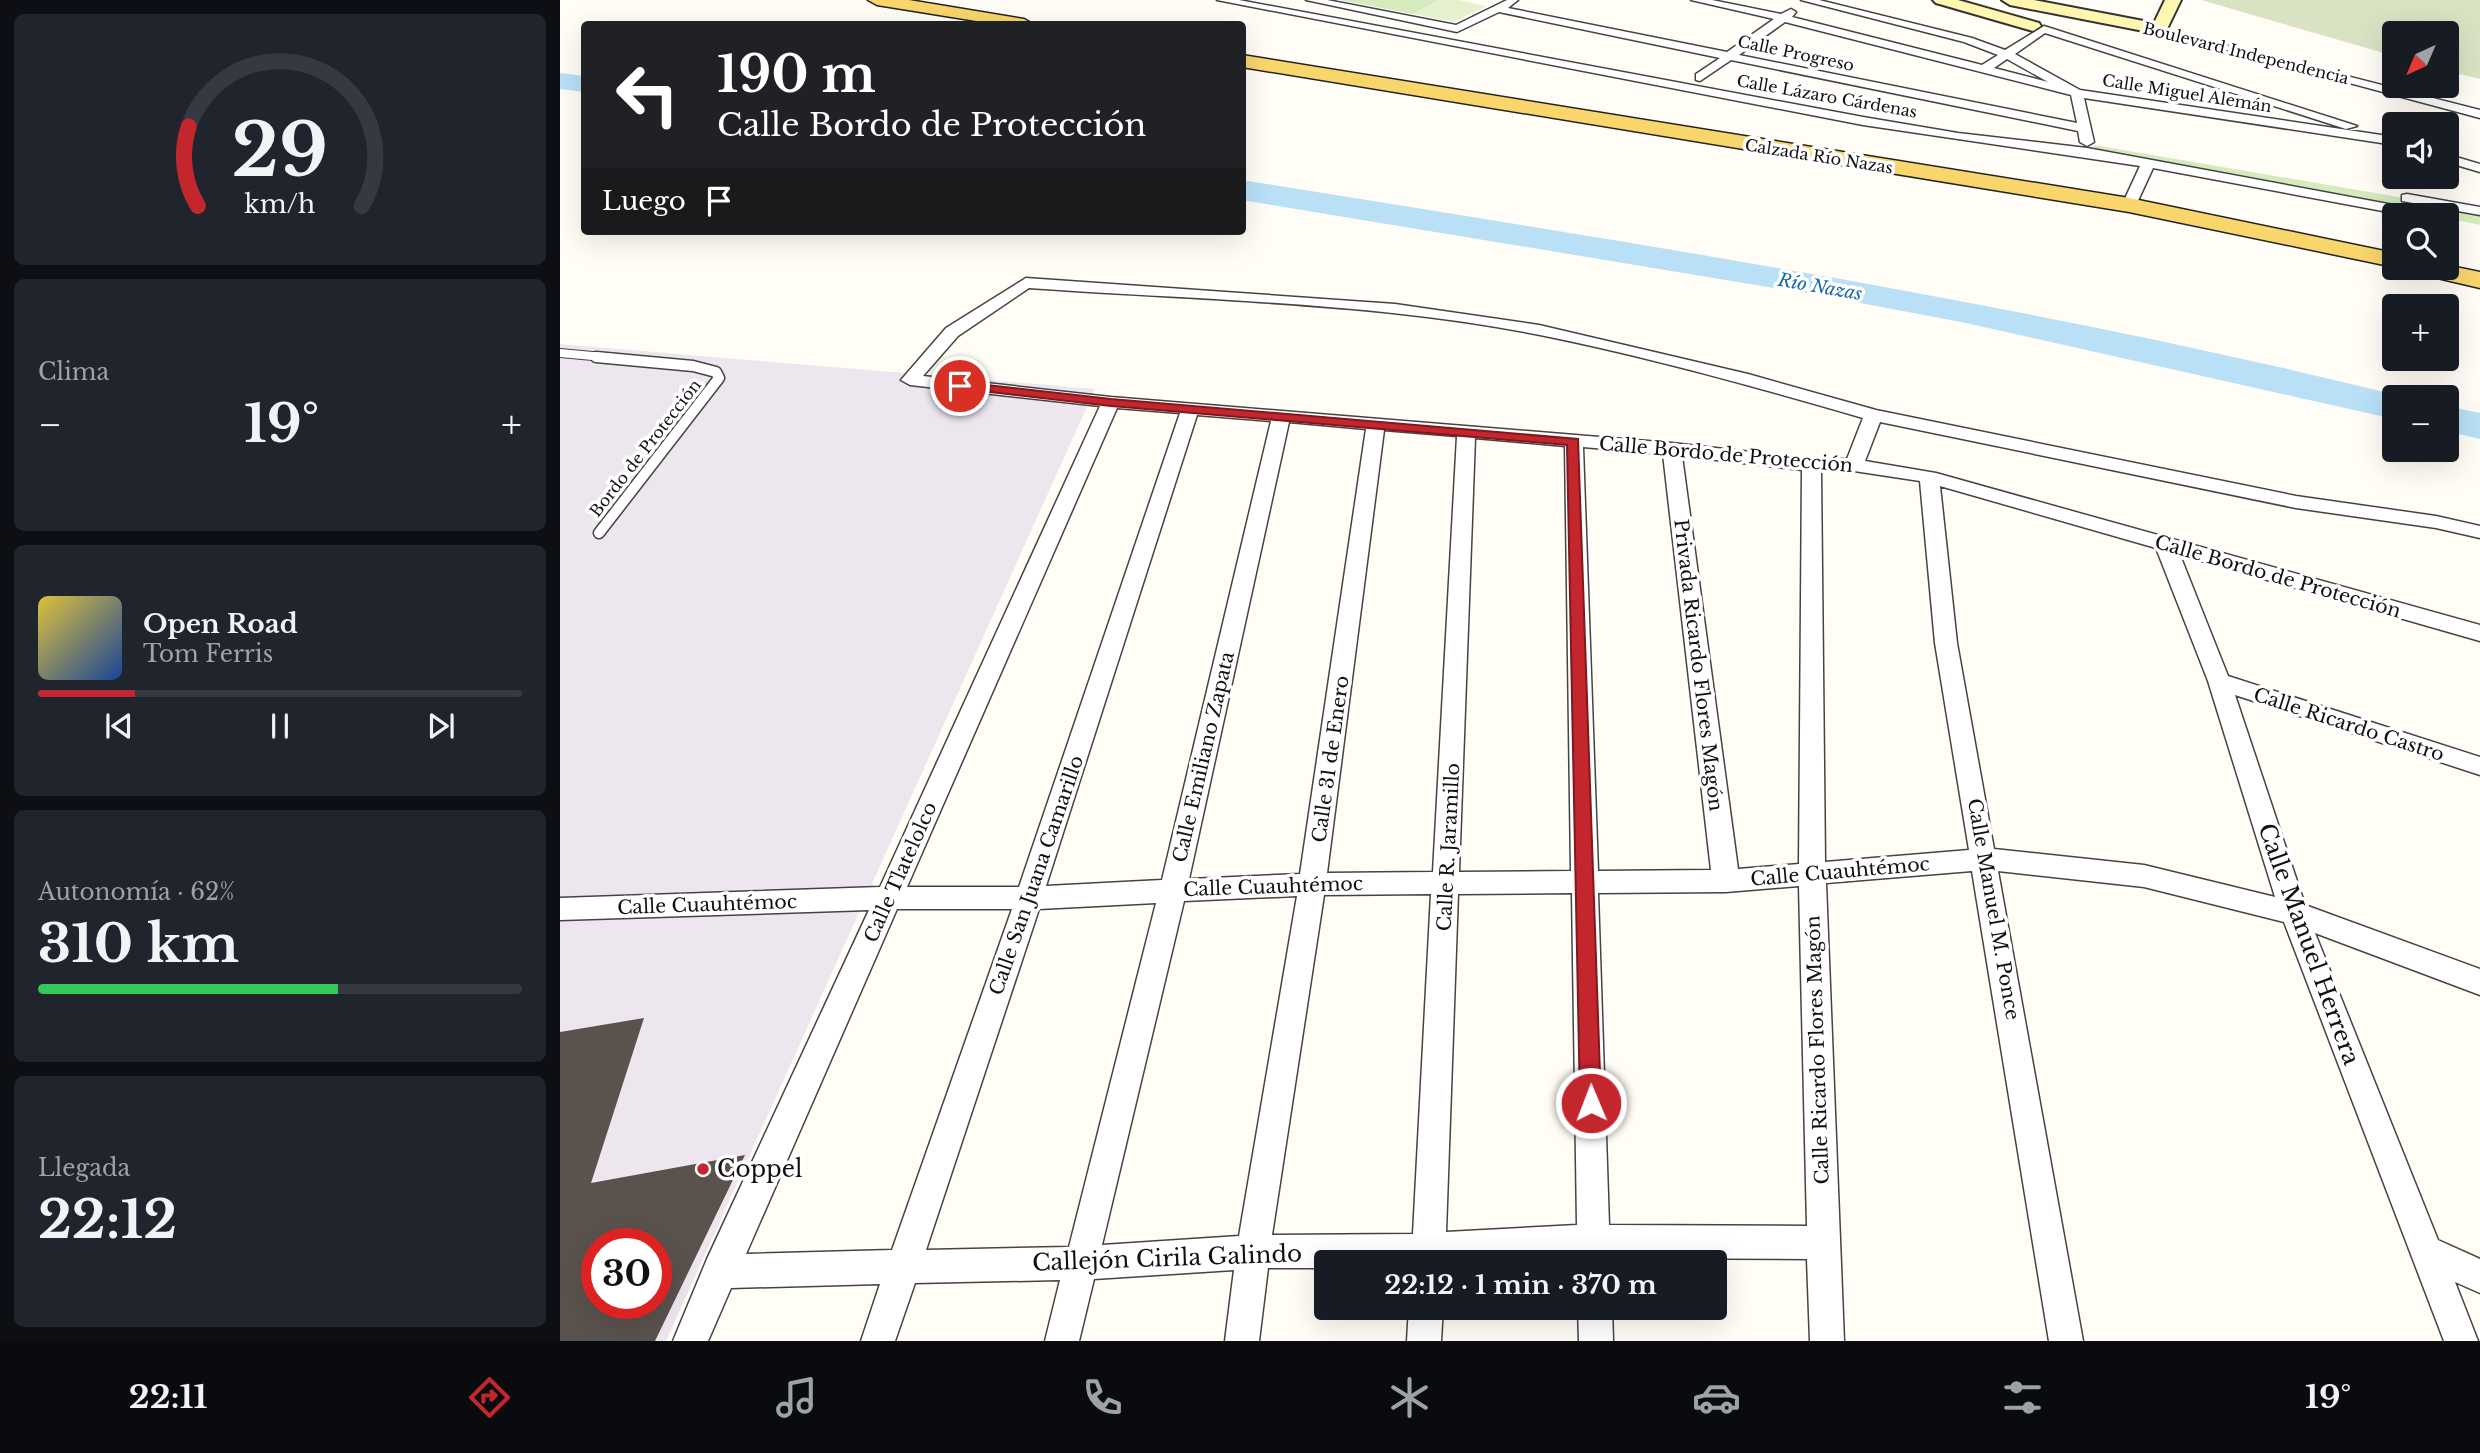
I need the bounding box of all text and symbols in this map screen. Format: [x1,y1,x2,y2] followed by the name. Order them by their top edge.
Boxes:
[2141,18,2351,88] street label: Boulevard Independencia
[2382,21,2459,98] north arrow
[2382,21,2459,462] map controls
[1736,31,1856,75] street label: Calle Progreso
[717,44,876,105] text: 190 m
[602,49,693,140] icon: left
[1735,70,1919,122] street label: Calle Lázaro Cárdenas
[2101,70,2273,116] street label: Calle Miguel Alemán
[232,105,328,196] text: 29
[717,105,1146,145] text: Calle Bordo de Protección
[2382,112,2459,189] button: sound
[1744,134,1894,178] street label: Calzada Río Nazas
[700,182,738,220] icon: arrive
[602,185,686,217] text: Luego
[245,189,315,220] text: km/h
[2382,203,2459,280] button: search
[1775,269,1864,305] water label: Río Nazas
[2382,294,2459,371] button: +
[930,356,990,416] pin
[38,358,109,386] text: Clima
[941,367,979,405] icon: arrive
[585,375,705,521] street label: Bordo de Protección
[2382,385,2459,462] button: −
[244,392,319,456] text: 19°
[38,401,62,448] text: −
[501,401,522,448] text: +
[1598,432,1854,477] street label: Calle Bordo de Protección
[1669,518,1728,812] street label: Privada Ricardo Flores Magón
[2152,530,2404,623] street label: Calle Bordo de Protección
[143,608,298,640] text: Open Road
[143,640,273,668] text: Tom Ferris
[1168,649,1239,865] street label: Calle Emiliano Zapata
[1307,674,1354,844] street label: Calle 31 de Enero
[2251,683,2447,766] street label: Calle Ricardo Castro
[100,707,138,745] icon: previous
[261,707,299,745] icon: pause
[422,707,460,745] icon: next
[985,752,1088,998] street label: Calle San Juana Camarillo
[1433,762,1464,932] street label: Calle R. Jaramillo
[1963,797,2024,1022] street label: Calle Manuel M. Ponce
[859,798,942,946] street label: Calle Tlatelolco
[2252,820,2366,1069] street label: Calle Manuel Herrera
[1749,852,1931,891] street label: Calle Cuauhtémoc
[1183,872,1363,901] street label: Calle Cuauhtémoc
[38,878,235,906] text: Autonomía · 62%
[617,890,797,919] street label: Calle Cuauhtémoc
[38,912,239,976] text: 310 km
[1801,915,1834,1185] street label: Calle Ricardo Flores Magón
[1554,1066,1628,1140] position arrow
[38,1154,130,1182] text: Llegada
[717,1155,802,1183] place label: Coppel
[695,1161,711,1177] marker: Coppel
[38,1188,177,1252] text: 22:12
[581,1228,672,1319] speed limit sign: 30
[1032,1239,1302,1277] street label: Callejón Cirila Galindo
[1384,1269,1657,1301] text: 22:12 · 1 min · 370 m
[465,1373,514,1422] icon: directions
[772,1373,821,1422] icon: music
[1078,1373,1127,1422] icon: phone
[1385,1373,1434,1422] icon: climate
[1692,1373,1741,1422] icon: car
[1998,1373,2047,1422] icon: filters
[129,1377,207,1417] text: 22:11
[2305,1377,2351,1417] text: 19°

